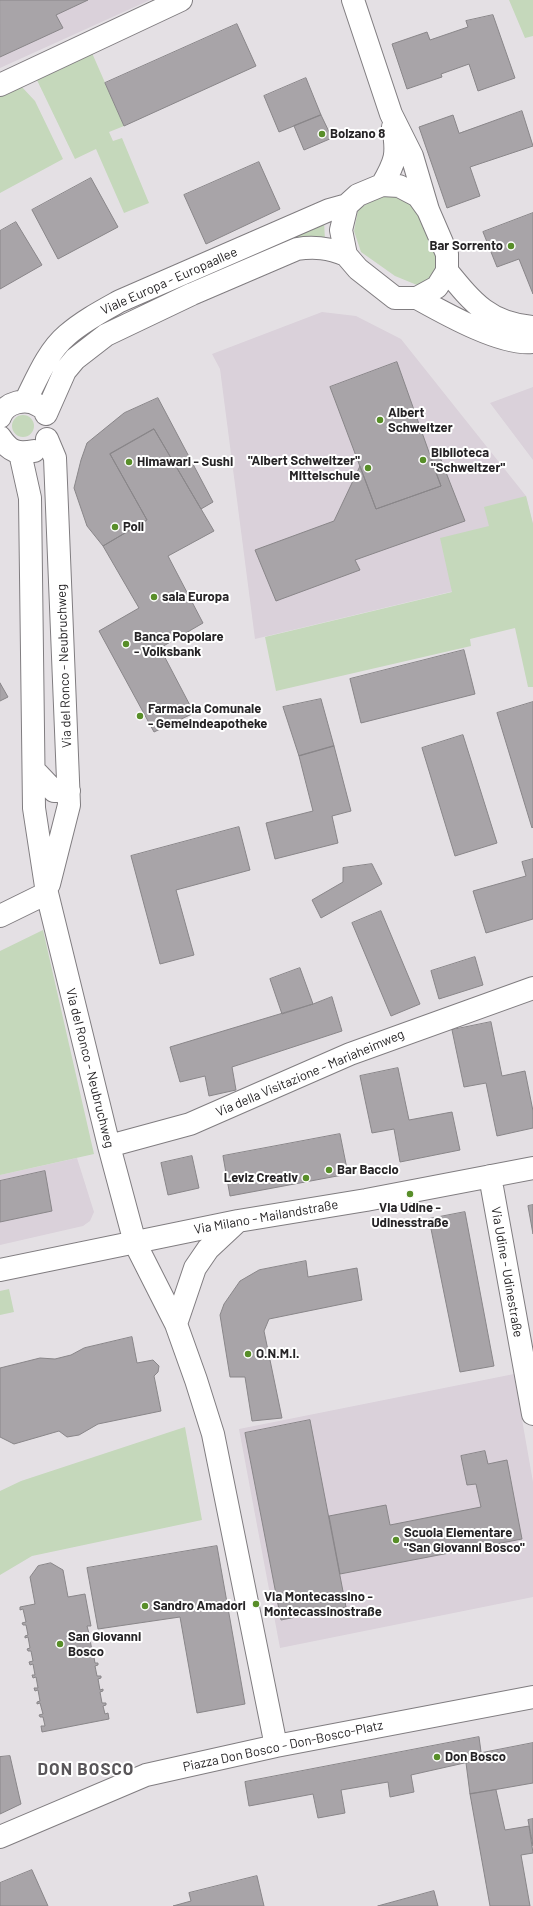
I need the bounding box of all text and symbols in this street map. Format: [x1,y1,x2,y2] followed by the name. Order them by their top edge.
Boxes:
[330,126,385,142] place label: Bolzano 8
[317,129,327,139] marker: Bolzano 8
[429,238,503,254] place label: Bar Sorrento
[506,241,516,251] marker: Bar Sorrento
[98,244,240,318] street label: Viale Europa - Europaallee
[388,405,453,436] place label: Albert Schweitzer
[375,415,385,425] marker: Albert Schweitzer
[431,445,505,476] place label: Biblioteca "Schweitzer"
[248,453,360,484] place label: "Albert Schweitzer" Mittelschule
[137,454,233,470] place label: Himawari - Sushi
[418,455,428,465] marker: Biblioteca "Schweitzer"
[124,457,134,467] marker: Himawari - Sushi
[363,463,373,473] marker: "Albert Schweitzer" Mittelschule
[123,519,144,535] place label: Poli
[110,522,120,532] marker: Poli
[53,584,75,748] street label: Via del Ronco - Neubruchweg
[162,589,229,605] place label: sala Europa
[149,592,159,602] marker: sala Europa
[134,629,224,660] place label: Banca Popolare - Volksbank
[121,639,131,649] marker: Banca Popolare - Volksbank
[148,701,267,732] place label: Farmacia Comunale - Gemeindeapotheke
[135,711,145,721] marker: Farmacia Comunale - Gemeindeapotheke
[63,987,117,1149] street label: Via del Ronco - Neubruchweg
[213,1026,407,1120] street label: Via della Visitazione - Mariaheimweg
[337,1162,399,1178] place label: Bar Baccio
[324,1165,334,1175] marker: Bar Baccio
[224,1170,298,1186] place label: Leviz Creativ
[301,1173,311,1183] marker: Leviz Creativ
[405,1189,415,1199] marker: Via Udine - Udinesstraße
[193,1197,339,1237] street label: Via Milano - Mailandstraße
[371,1200,449,1231] place label: Via Udine - Udinesstraße
[488,1206,526,1338] street label: Via Udine - Udinestraße
[256,1346,299,1362] place label: O.N.M.I.
[243,1349,253,1359] marker: O.N.M.I.
[404,1525,525,1556] place label: Scuola Elementare "San Giovanni Bosco"
[391,1535,401,1545] marker: Scuola Elementare "San Giovanni Bosco"
[264,1589,382,1620] place label: Via Montecassino - Montecassinostraße
[153,1598,246,1614] place label: Sandro Amadori
[251,1599,261,1609] marker: Via Montecassino - Montecassinostraße
[140,1601,150,1611] marker: Sandro Amadori
[68,1629,141,1660] place label: San Giovanni Bosco
[55,1639,65,1649] marker: San Giovanni Bosco
[182,1717,384,1775] street label: Piazza Don Bosco - Don-Bosco-Platz
[445,1749,506,1765] place label: Don Bosco
[432,1752,442,1762] marker: Don Bosco
[38,1759,134,1779] district label: DON BOSCO

